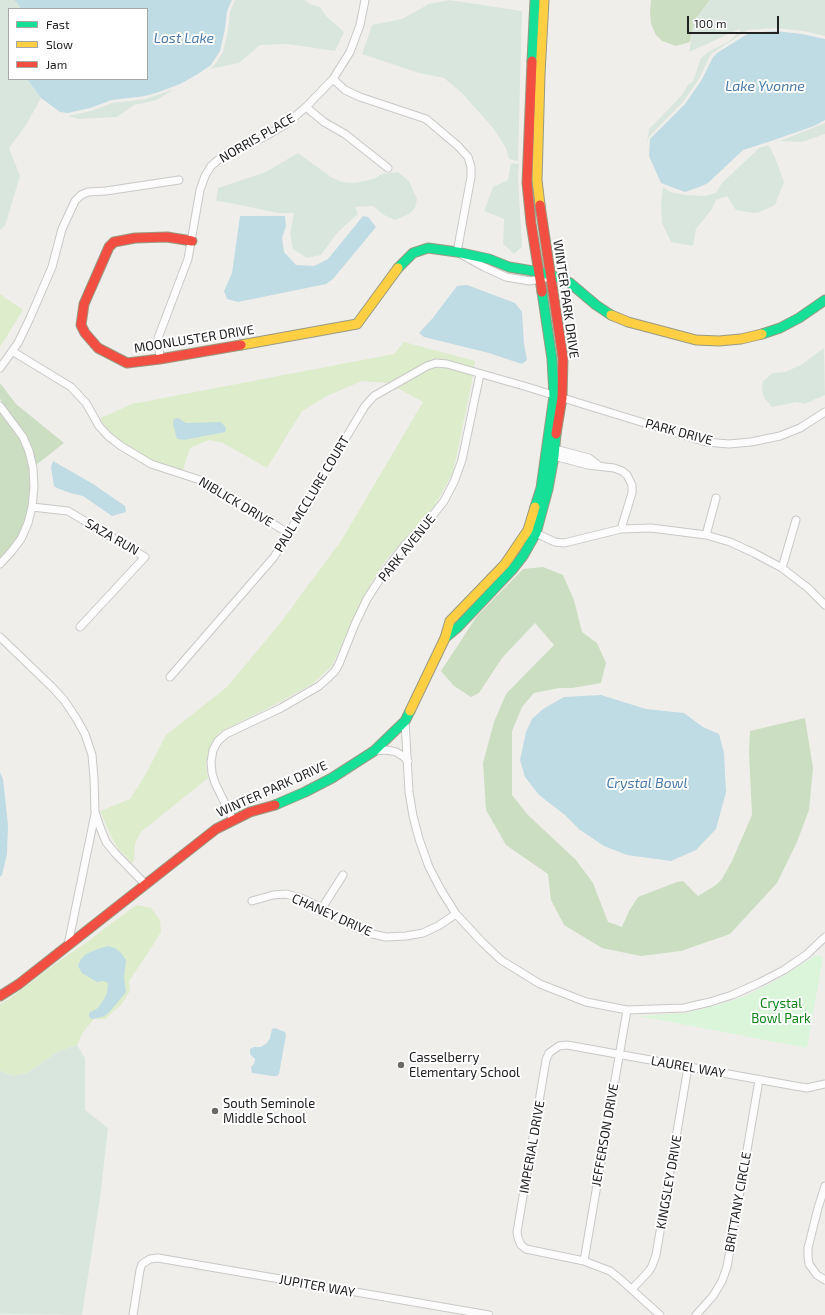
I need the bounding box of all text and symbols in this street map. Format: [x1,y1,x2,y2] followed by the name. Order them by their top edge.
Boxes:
[8,8,148,80] legend
[689,8,781,34] scale bar
[694,16,726,30] text: 100 m
[46,17,69,31] text: Fast
[154,30,214,46] water label: Lost Lake
[46,37,73,51] text: Slow
[46,57,67,71] text: Jam
[725,78,805,94] water label: Lake Yvonne
[216,110,298,166] street label: NORRIS PLACE
[550,239,582,359] street label: WINTER PARK DRIVE
[133,322,255,356] street label: MOONLUSTER DRIVE
[644,416,714,448] street label: PARK DRIVE
[271,433,353,555] street label: PAUL MCCLURE COURT
[196,474,276,530] street label: NIBLICK DRIVE
[375,511,439,585] street label: PARK AVENUE
[82,515,142,559] street label: SAZA RUN
[214,758,330,820] street label: WINTER PARK DRIVE
[606,775,688,791] water label: Crystal Bowl
[289,890,375,940] street label: CHANEY DRIVE
[751,996,811,1027] park label: Crystal Bowl Park
[409,1050,520,1081] place label: Casselberry Elementary School
[650,1053,726,1081] street label: LAUREL WAY
[396,1060,406,1070] marker: Casselberry Elementary School
[588,1082,622,1188] street label: JEFFERSON DRIVE
[223,1096,315,1127] place label: South Seminole Middle School
[516,1099,548,1195] street label: IMPERIAL DRIVE
[210,1106,220,1116] marker: South Seminole Middle School
[653,1134,685,1230] street label: KINGSLEY DRIVE
[721,1151,755,1253] street label: BRITTANY CIRCLE
[278,1272,356,1300] street label: JUPITER WAY

